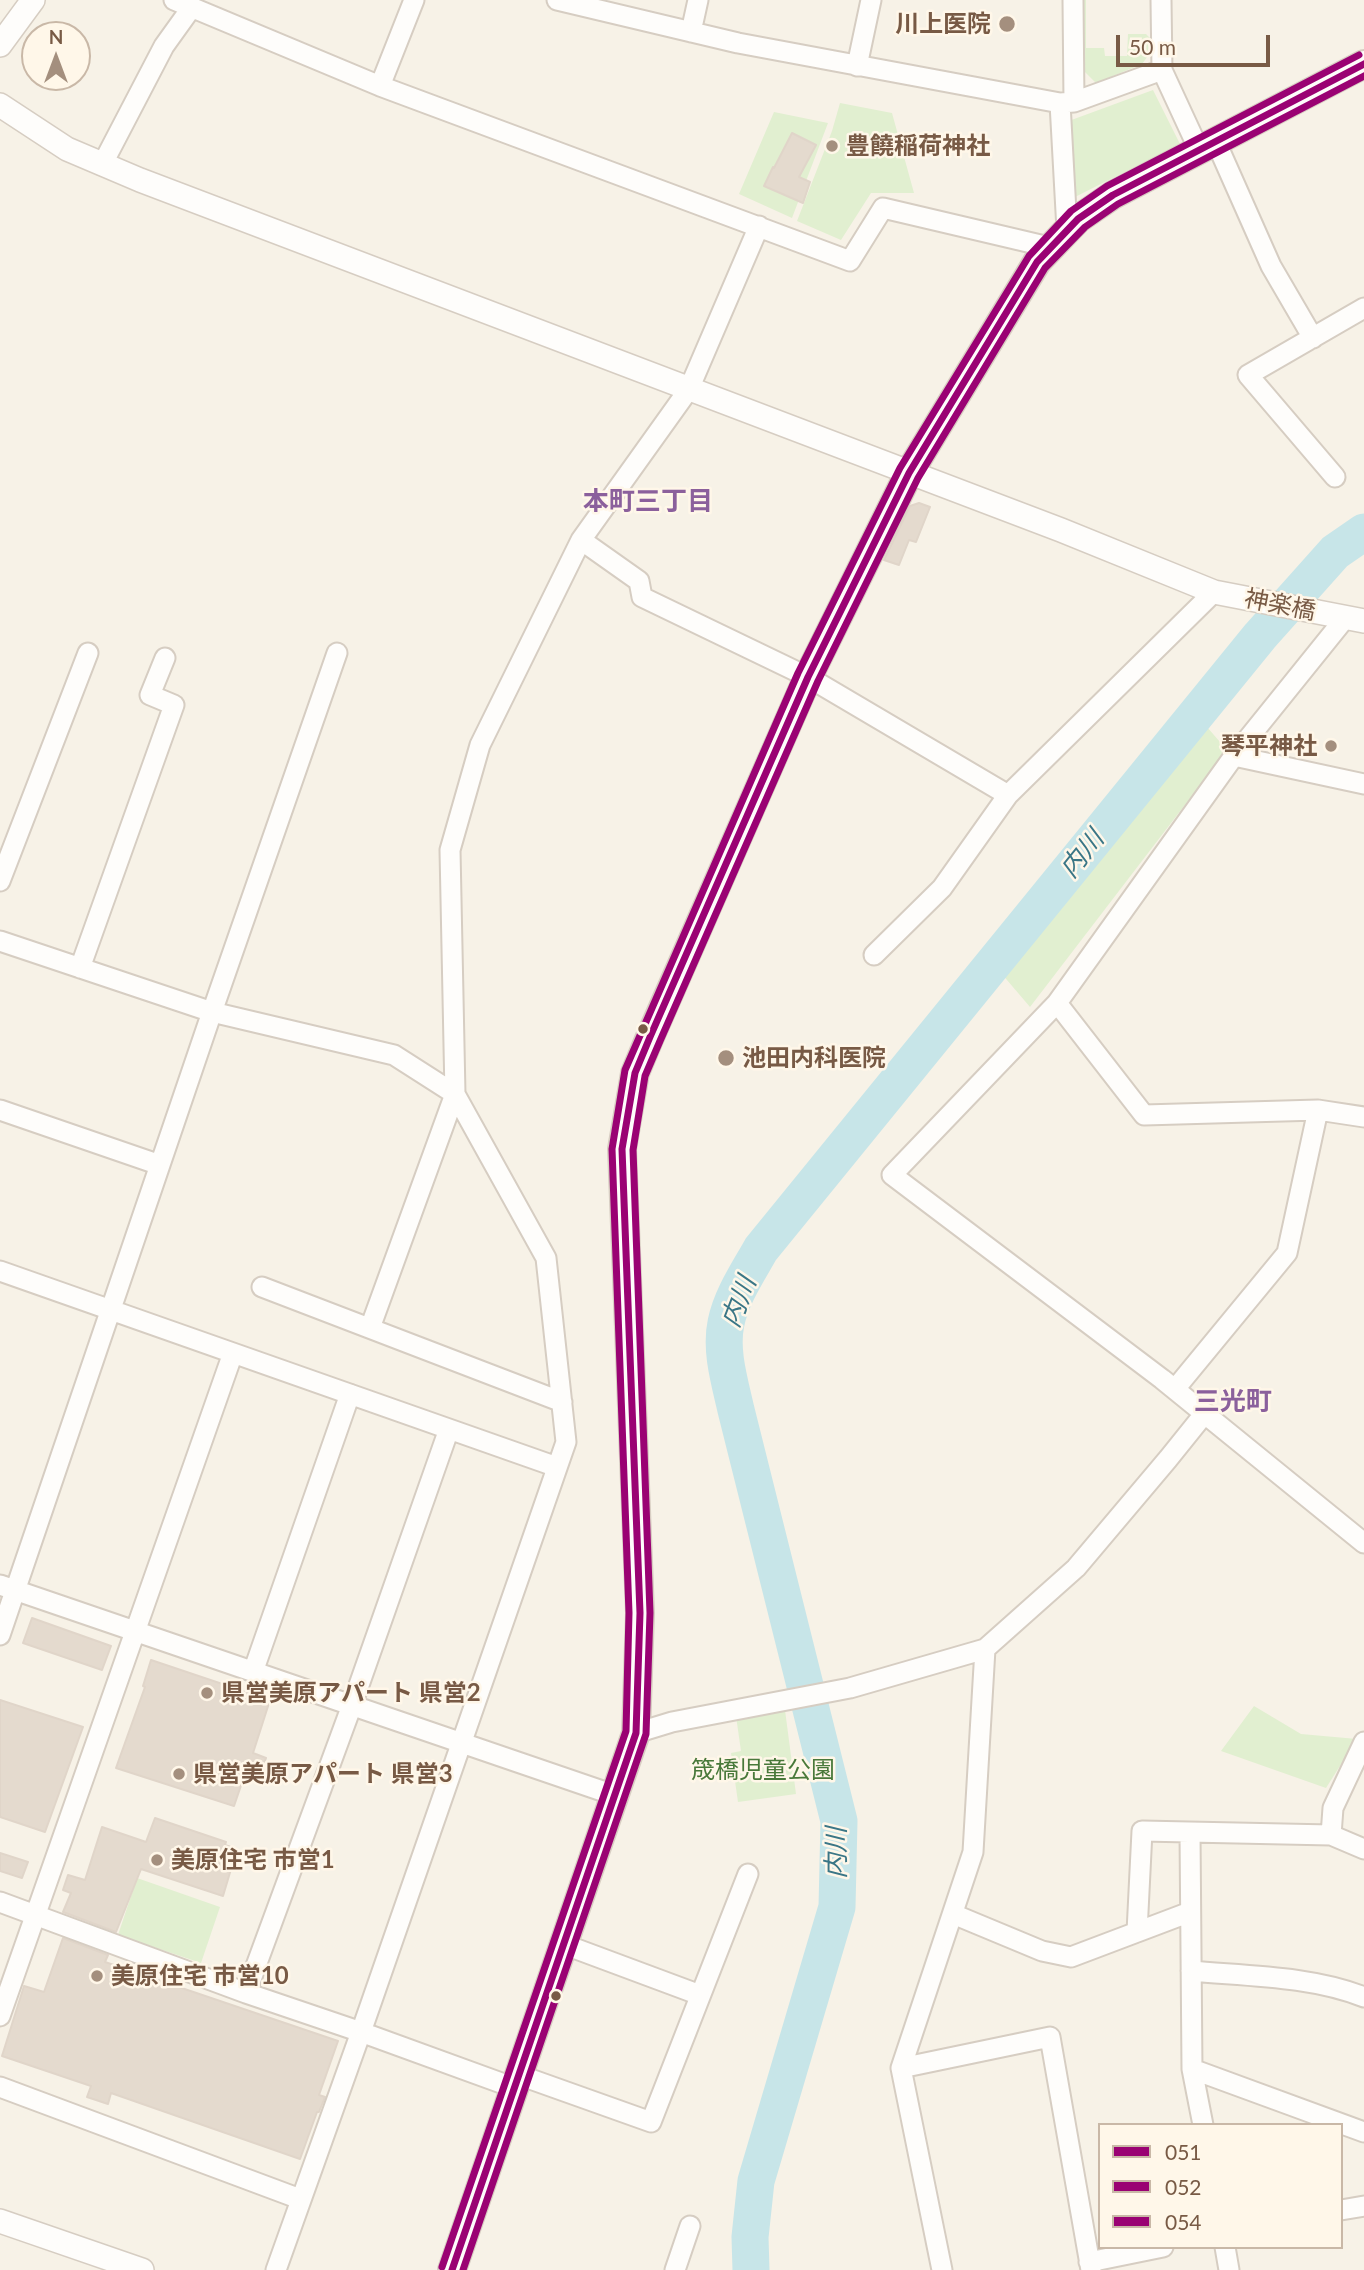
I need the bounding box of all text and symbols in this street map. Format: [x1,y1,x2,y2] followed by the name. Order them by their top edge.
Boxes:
[895,10,991,38] place label: 川上医院
[997,14,1017,34] marker: 川上医院
[21,21,91,91] north arrow
[1119,21,1273,65] scale bar
[49,25,63,48] text: N
[1129,34,1176,59] text: 50 m
[846,132,990,160] place label: 豊饒稲荷神社
[824,138,840,154] marker: 豊饒稲荷神社
[583,486,713,518] district label: 本町三丁目
[1242,584,1318,626] street label: 神楽橋
[1221,732,1317,760] place label: 琴平神社
[1323,738,1339,754] marker: 琴平神社
[1054,824,1110,884] water label: 内川
[636,1022,650,1036] unlabelled marker
[742,1044,886,1072] place label: 池田内科医院
[716,1048,736,1068] marker: 池田内科医院
[715,1272,763,1332] water label: 内川
[1194,1386,1272,1418] district label: 三光町
[221,1679,481,1707] place label: 県営美原アパート 県営2
[199,1685,215,1701] marker: 県営美原アパート 県営2
[691,1756,835,1784] park label: 筬橋児童公園
[193,1760,453,1788] place label: 県営美原アパート 県営3
[171,1766,187,1782] marker: 県営美原アパート 県営3
[821,1827,853,1879] water label: 内川
[171,1846,335,1874] place label: 美原住宅 市営1
[149,1852,165,1868] marker: 美原住宅 市営1
[111,1962,289,1990] place label: 美原住宅 市営10
[89,1968,105,1984] marker: 美原住宅 市営10
[549,1989,563,2003] unlabelled marker
[1098,2123,1343,2249] legend
[1165,2139,1202,2164] text: 051
[1165,2174,1202,2199] text: 052
[1165,2209,1202,2234] text: 054

